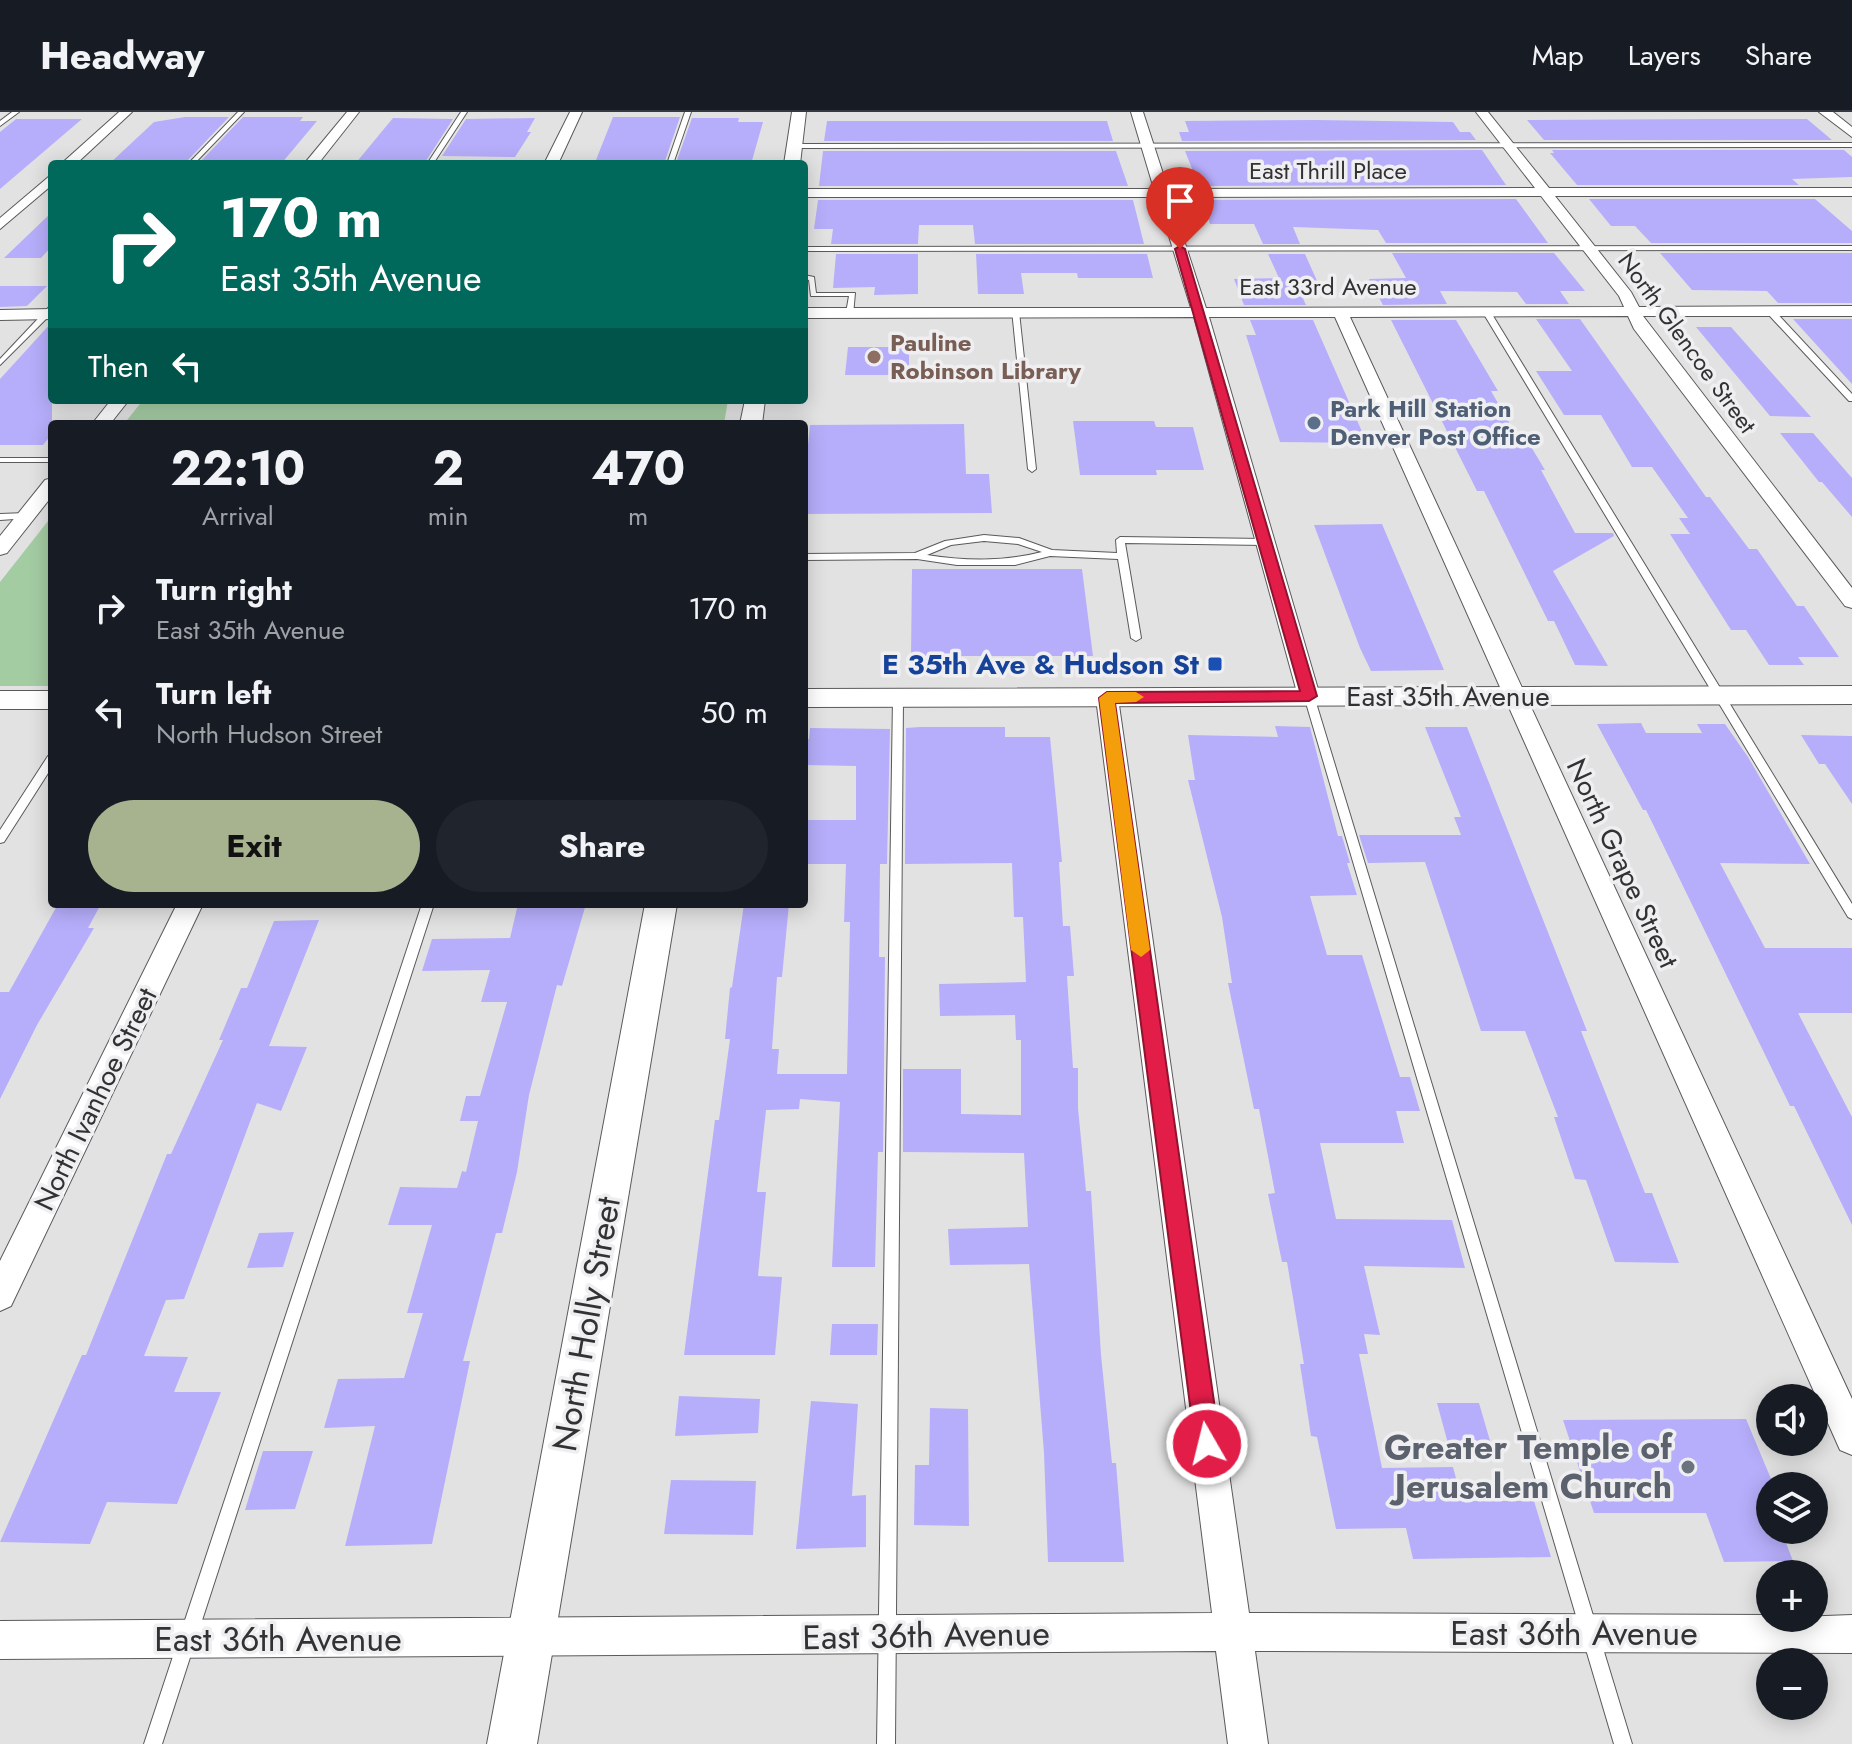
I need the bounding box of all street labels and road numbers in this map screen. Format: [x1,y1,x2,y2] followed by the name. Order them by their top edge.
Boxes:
[1249,153,1407,188] street label: East Thrill Place
[1610,245,1765,441] street label: North Glencoe Street
[1239,269,1417,304] street label: East 33rd Avenue
[1346,676,1550,717] street label: East 35th Avenue
[1556,752,1689,975] street label: North Grape Street
[24,981,167,1218] street label: North Ivanhoe Street
[540,1193,633,1455] street label: North Holly Street
[802,1609,1050,1662] street label: East 36th Avenue
[1450,1609,1698,1658] street label: East 36th Avenue
[154,1615,402,1664] street label: East 36th Avenue

